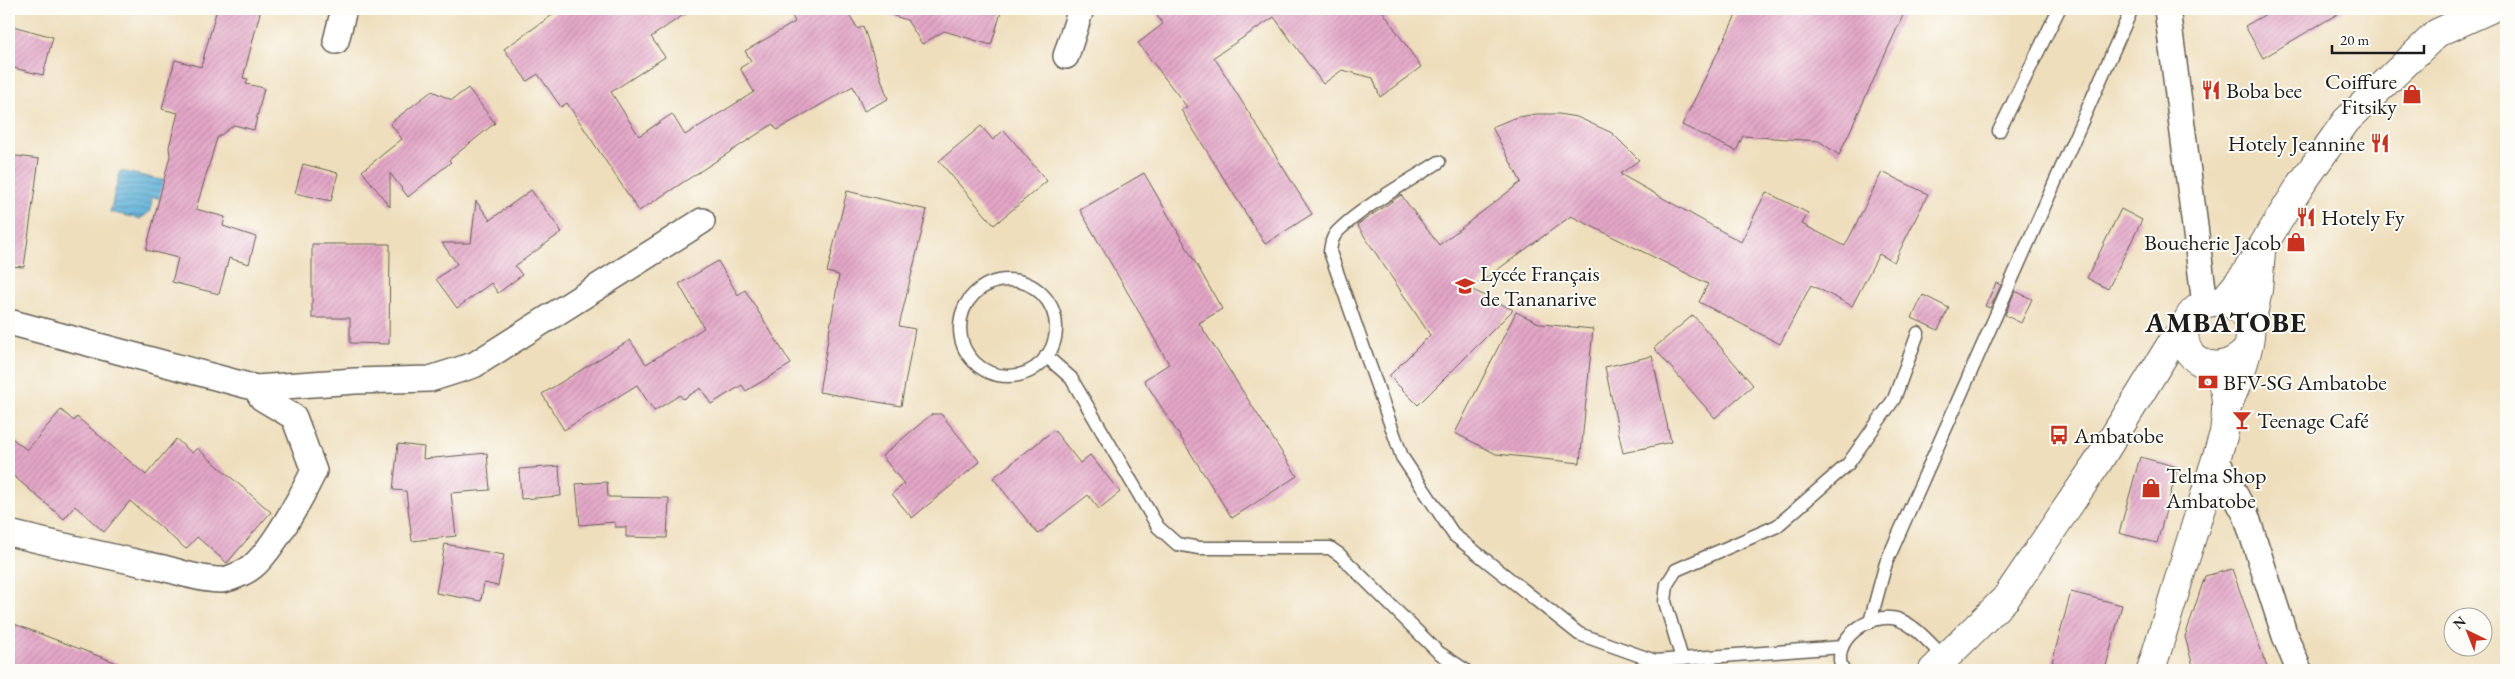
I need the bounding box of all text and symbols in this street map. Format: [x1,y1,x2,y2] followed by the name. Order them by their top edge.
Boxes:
[2332,22,2425,54] scale bar
[2340,30,2369,49] text: 20 m
[2325,67,2397,121] place label: Coiffure Fitsiky
[2226,76,2303,105] place label: Boba bee
[2200,79,2222,101] restaurant icon: Boba bee
[2401,83,2423,105] shop icon: Coiffure Fitsiky
[2228,129,2365,158] place label: Hotely Jeannine
[2369,132,2391,154] restaurant icon: Hotely Jeannine
[2321,203,2405,232] place label: Hotely Fy
[2295,206,2317,228] restaurant icon: Hotely Fy
[2144,228,2281,257] place label: Boucherie Jacob
[2285,231,2307,253] shop icon: Boucherie Jacob
[1480,259,1600,313] place label: Lycée Français de Tananarive
[1454,275,1476,297] school or university icon: Lycée Français de Tananarive
[2144,304,2307,340] district label: AMBATOBE
[2223,368,2387,397] place label: BFV-SG Ambatobe
[2197,371,2219,393] bank icon: BFV-SG Ambatobe
[2257,406,2369,435] place label: Teenage Café
[2231,409,2253,431] bar icon: Teenage Café
[2073,421,2164,450] place label: Ambatobe
[2048,424,2070,446] bus stop icon: Ambatobe
[2165,461,2266,515] place label: Telma Shop Ambatobe
[2140,477,2162,499] shop icon: Telma Shop Ambatobe
[2442,606,2492,656] north arrow
[2449,612,2470,633] text: N

